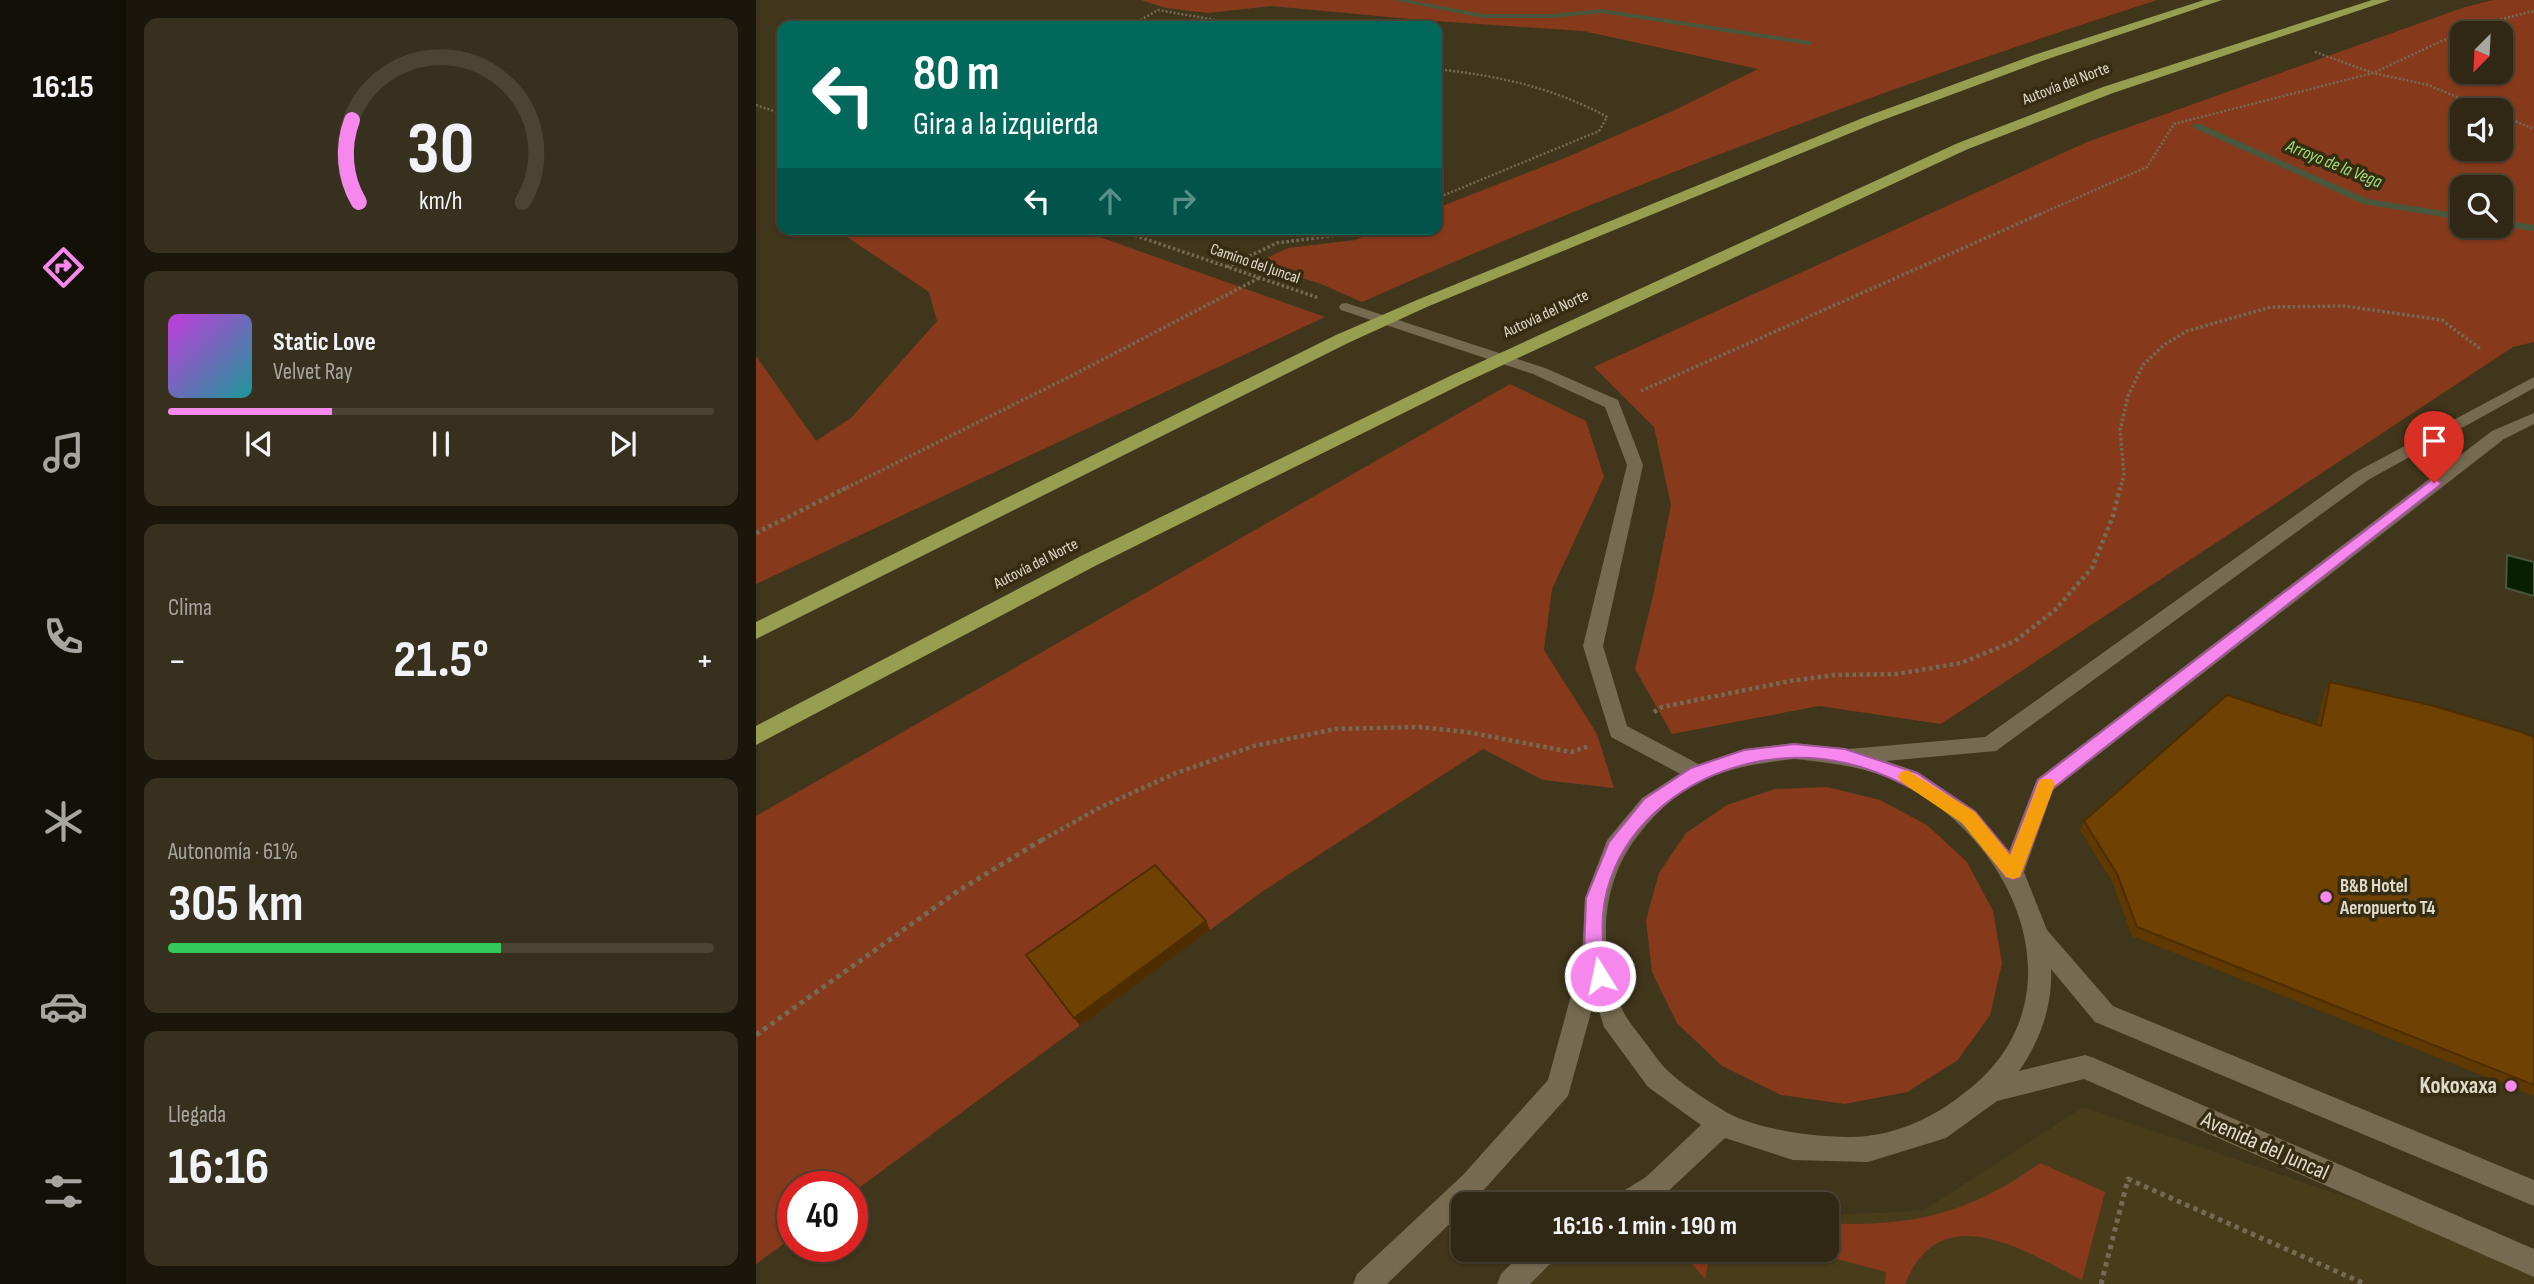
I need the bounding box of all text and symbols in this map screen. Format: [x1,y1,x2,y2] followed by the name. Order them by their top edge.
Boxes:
[2450,21,2513,84] north arrow
[2450,21,2513,238] map controls
[913,45,1000,104] text: 80 m
[798,49,889,140] icon: left
[2019,59,2112,110] street label: Autovía del Norte
[32,68,94,107] text: 16:15
[2450,98,2513,161] button: sound
[913,105,1099,144] text: Gira a la izquierda
[407,106,475,194] text: 30
[2282,135,2386,193] water label: Arroyo de la Vega
[2450,175,2513,238] button: search
[1018,182,1056,220] icon: left
[1091,182,1129,220] icon: ahead
[1164,182,1202,220] icon: right
[419,185,463,216] text: km/h
[1208,240,1302,288] street label: Camino del Juncal
[39,243,88,292] icon: directions
[1499,286,1592,342] street label: Autovía del Norte
[273,327,376,358] text: Static Love
[273,358,353,386] text: Velvet Ray
[2404,411,2464,483] pin
[2415,422,2453,460] icon: arrive
[240,425,278,463] icon: previous
[422,425,460,463] icon: pause
[604,425,642,463] icon: next
[39,428,88,477] icon: music
[990,535,1081,594] street label: Autovía del Norte
[168,594,212,622] text: Clima
[39,612,88,661] icon: phone
[393,629,489,692] text: 21.5°
[168,639,187,684] text: −
[695,639,714,684] text: +
[39,797,88,846] icon: climate
[168,838,298,866] text: Autonomía · 61%
[168,873,303,936] text: 305 km
[2339,875,2436,920] place label: B&B Hotel Aeropuerto T4
[2318,889,2334,905] marker: B&B Hotel Aeropuerto T4
[1563,939,1637,1013] position arrow
[39,982,88,1031] icon: car
[2420,1072,2497,1100] place label: Kokoxaxa
[2503,1078,2519,1094] marker: Kokoxaxa
[168,1101,226,1129] text: Llegada
[2196,1105,2333,1187] street label: Avenida del Juncal
[168,1136,269,1199] text: 16:16
[39,1167,88,1216] icon: filters
[777,1171,868,1262] speed limit sign: 40
[1553,1211,1737,1242] text: 16:16 · 1 min · 190 m

